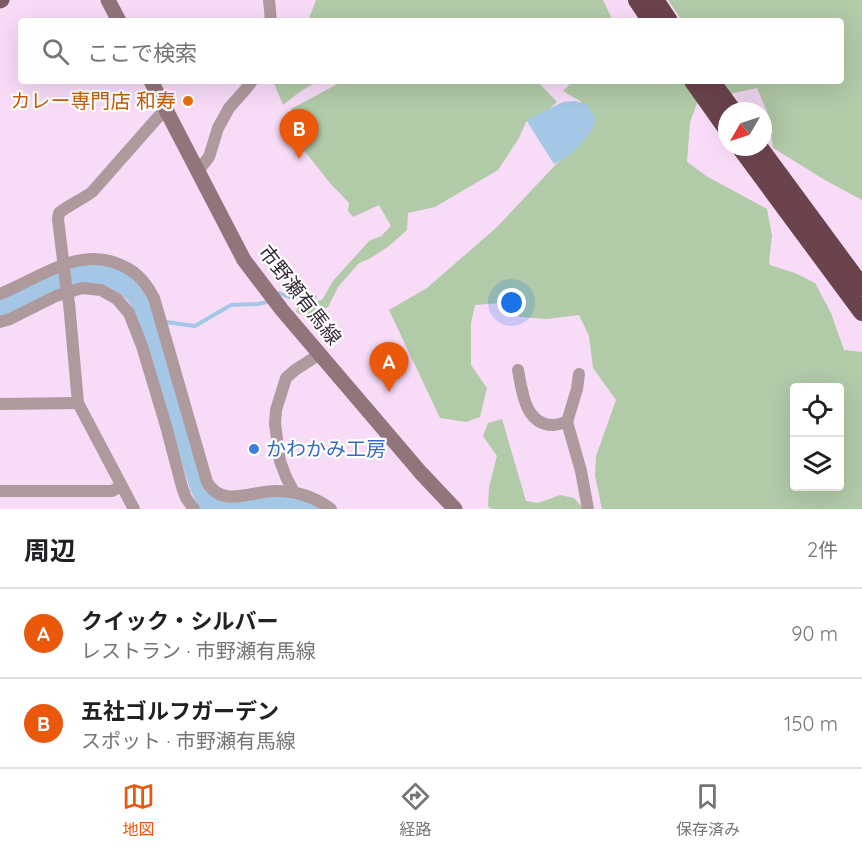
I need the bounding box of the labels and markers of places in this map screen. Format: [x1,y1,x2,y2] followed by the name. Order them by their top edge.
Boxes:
[11,88,176,113] place label: カレー専門店 和寿
[181,94,195,108] marker: カレー専門店 和寿
[280,110,318,159] pin: B
[370,342,408,392] pin: A
[266,436,386,461] place label: かわかみ工房
[247,442,261,456] marker: かわかみ工房

